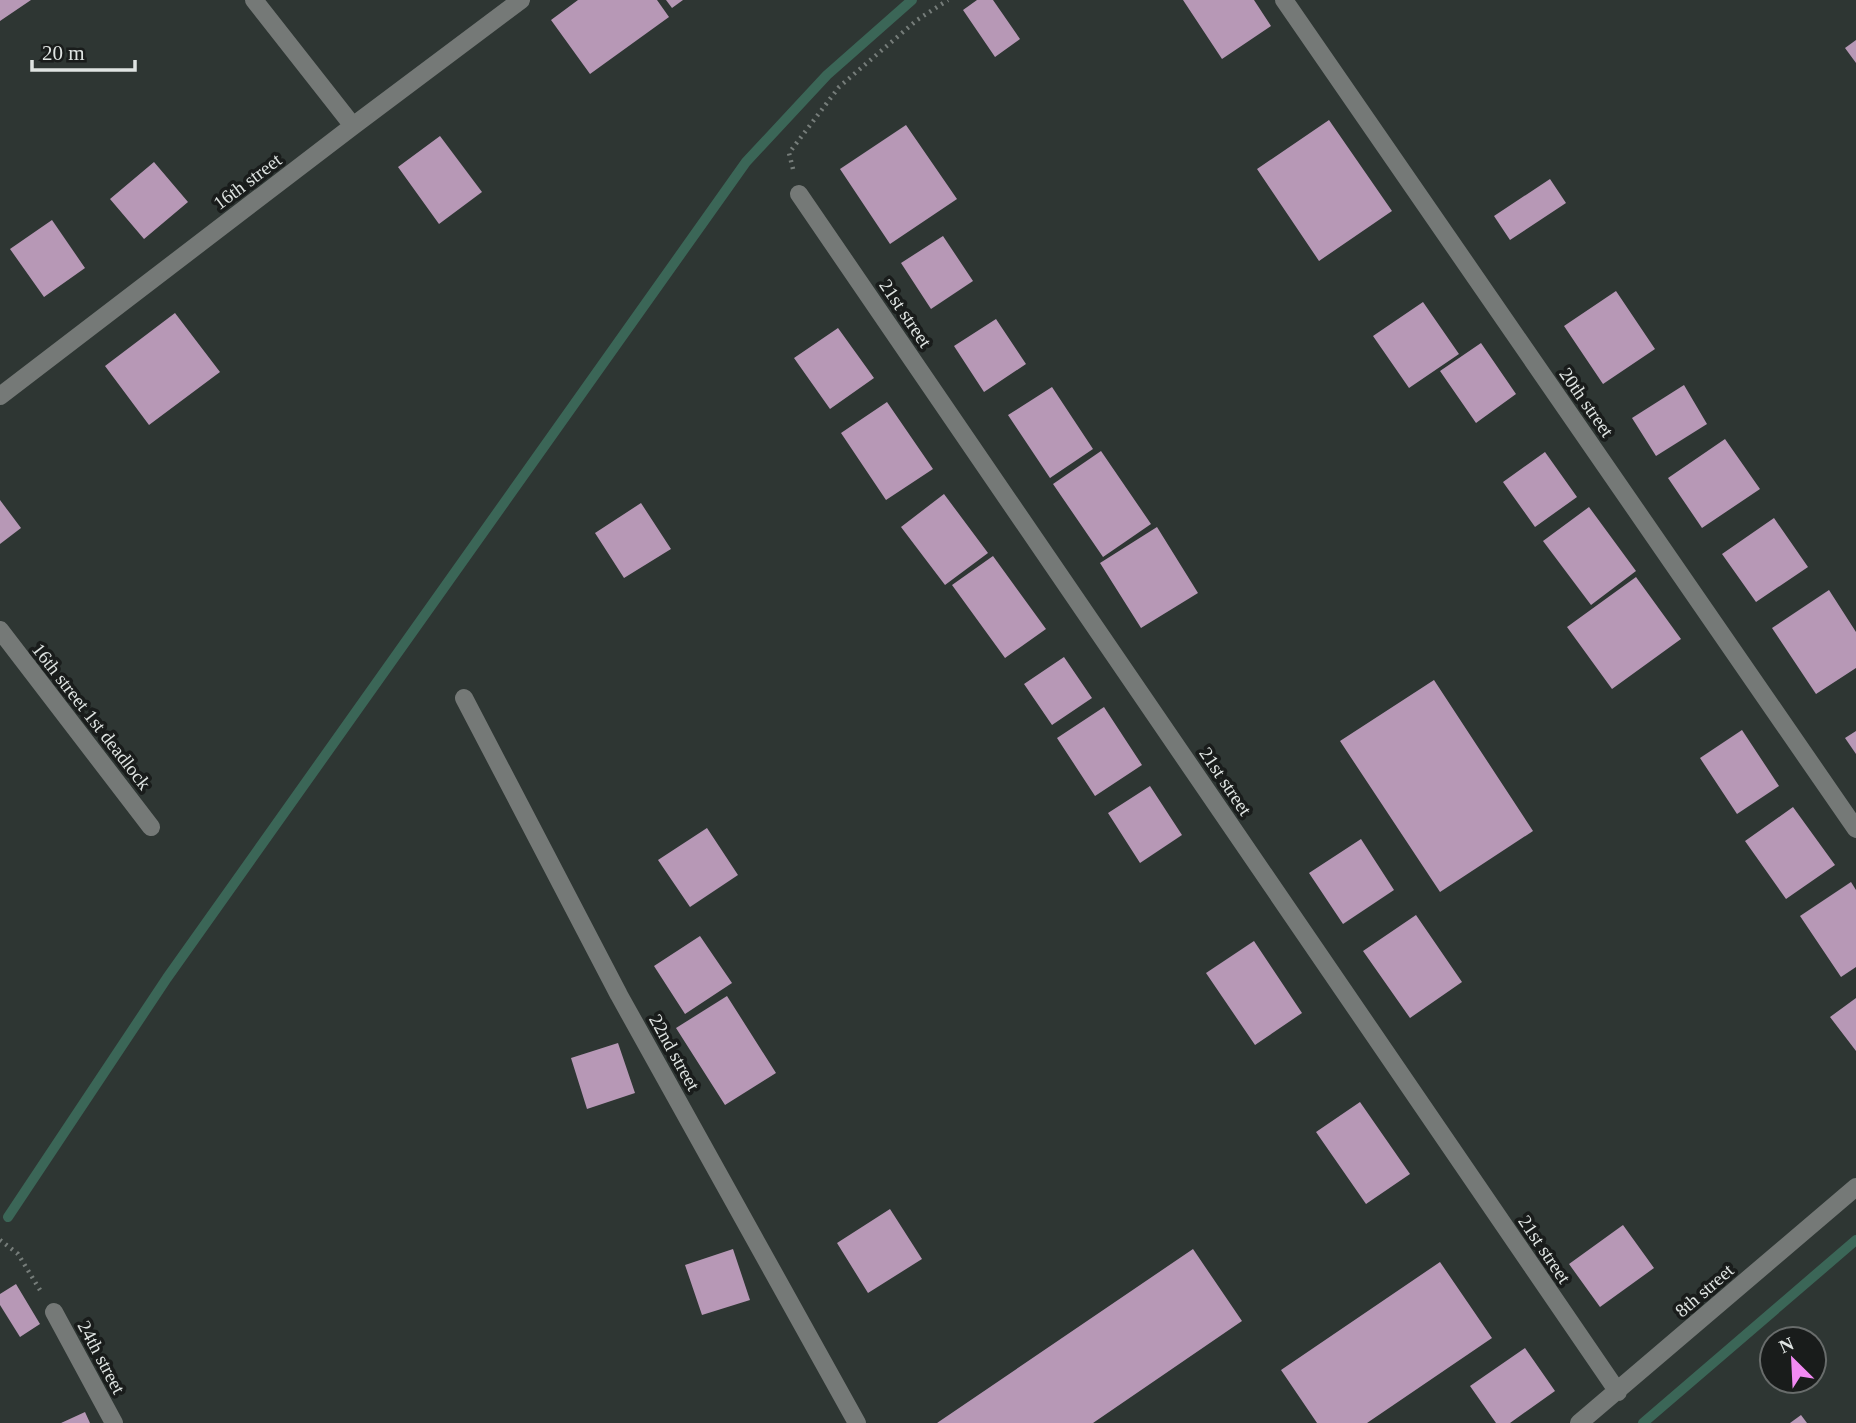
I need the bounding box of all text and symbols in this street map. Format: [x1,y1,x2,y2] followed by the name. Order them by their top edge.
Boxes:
[32,28,135,72] scale bar
[42,41,85,65] text: 20 m
[209,149,286,214] street label: 16th street
[875,275,936,352] street label: 21st street
[1555,364,1618,442] street label: 20th street
[28,639,156,794] street label: 16th street 1st deadlock
[1195,743,1256,820] street label: 21st street
[645,1010,704,1095] street label: 22nd street
[1514,1211,1575,1288] street label: 21st street
[1671,1259,1738,1321] street label: 8th street
[74,1317,130,1398] street label: 24th street
[1758,1325,1828,1395] north arrow
[1776,1332,1797,1357] text: N

